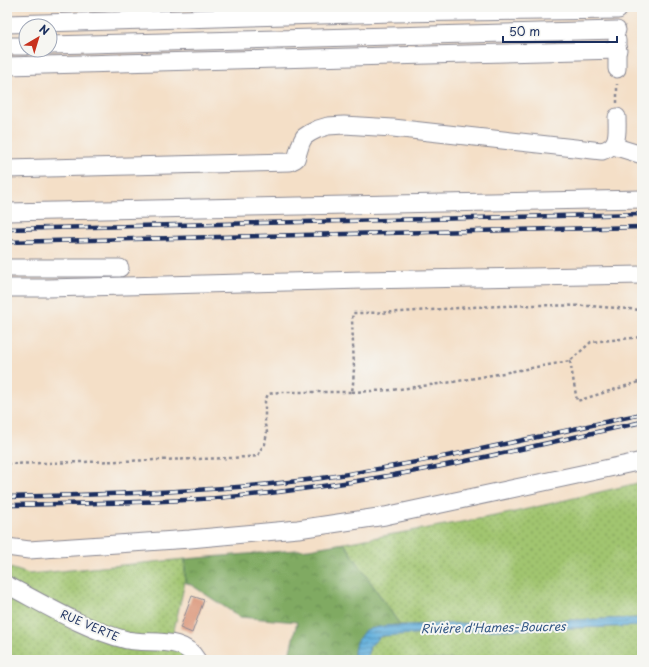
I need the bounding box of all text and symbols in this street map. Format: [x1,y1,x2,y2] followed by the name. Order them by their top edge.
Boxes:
[18,18,58,58] north arrow
[503,18,617,44] scale bar
[36,20,53,39] text: N
[509,22,540,40] text: 50 m
[58,605,122,645] street label: RUE VERTE
[420,617,567,637] water label: Rivière d'Hames-Boucres

